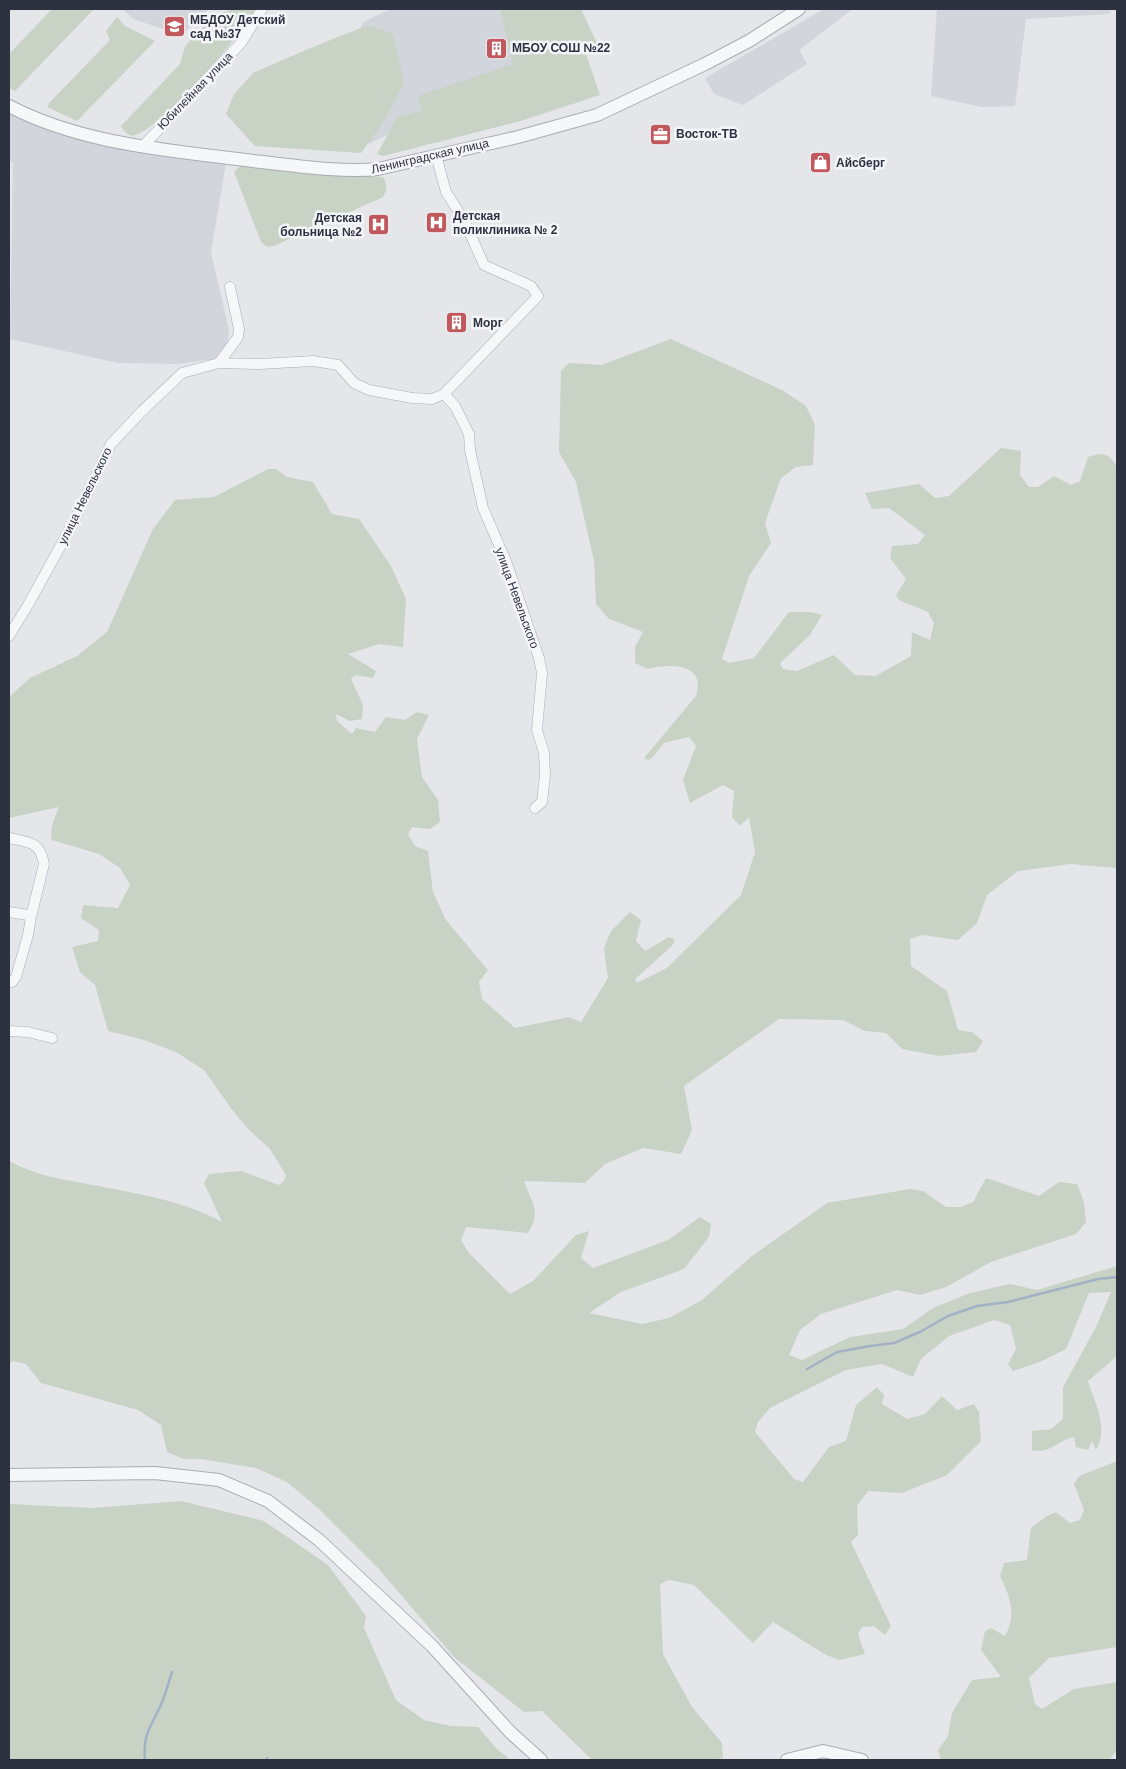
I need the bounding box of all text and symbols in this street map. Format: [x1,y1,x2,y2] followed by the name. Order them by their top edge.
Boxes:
[190,13,285,41] place label: МБДОУ Детский сад №37
[162,15,186,39] school or university icon: МБДОУ Детский сад №37
[484,36,508,60] building icon: МБОУ СОШ №22
[512,41,611,55] place label: МБОУ СОШ №22
[154,49,236,133] street label: Юбилейная улица
[648,122,672,146] office icon: Восток-ТВ
[676,127,738,141] place label: Восток-ТВ
[370,136,490,176] street label: Ленинградская улица
[808,151,832,175] shop icon: Айсберг
[836,156,885,170] place label: Айсберг
[453,209,558,237] place label: Детская поликлиника № 2
[280,211,362,239] place label: Детская больница №2
[425,211,449,235] hospital icon: Детская поликлиника № 2
[366,213,390,237] hospital icon: Детская больница №2
[445,311,469,335] building icon: Морг
[473,316,503,330] place label: Морг
[55,445,115,547] street label: улица Невельского
[492,546,542,651] street label: улица Невельского

